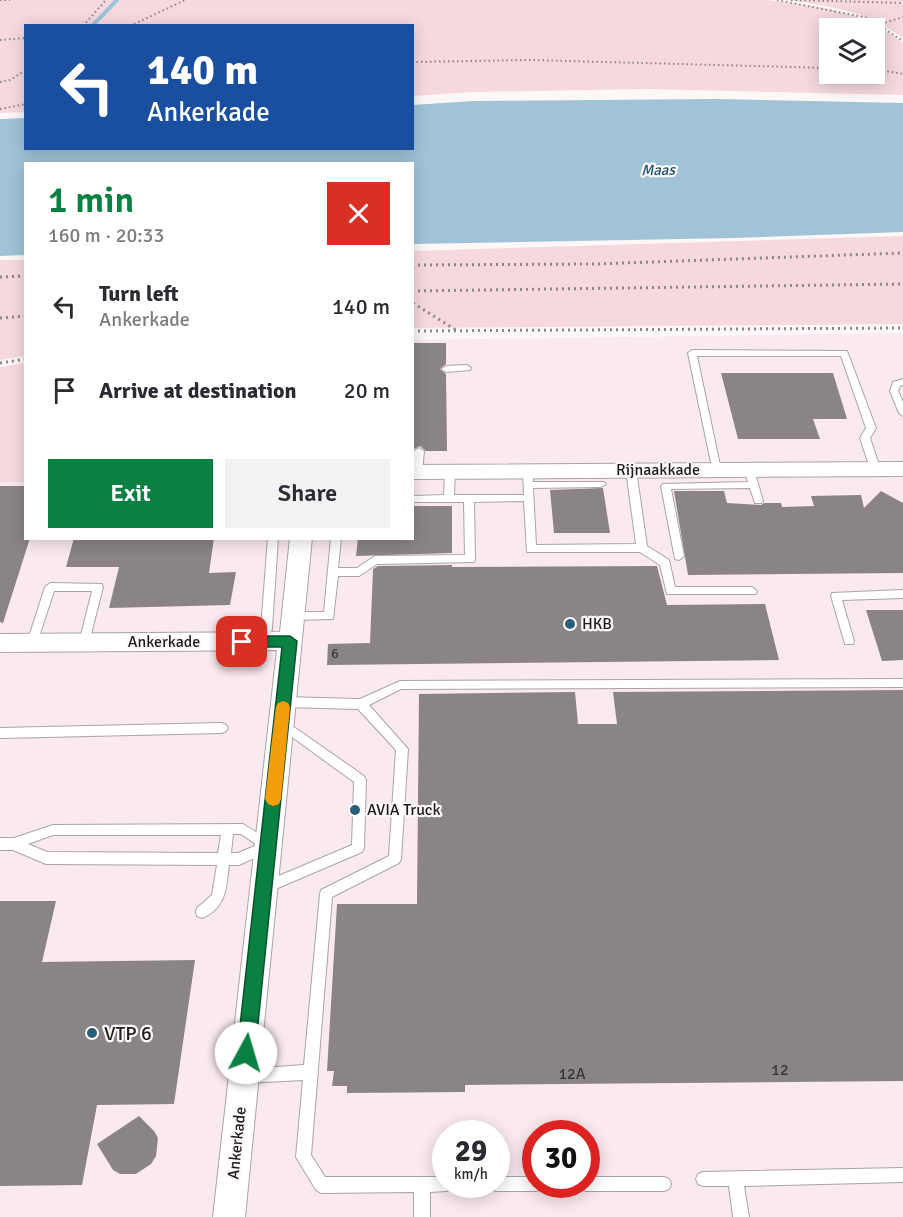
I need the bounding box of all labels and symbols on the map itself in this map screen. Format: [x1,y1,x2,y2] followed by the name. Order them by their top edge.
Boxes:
[641,161,677,179] water label: Maas
[616,460,700,480] street label: Rijnaakkade
[582,614,612,634] place label: HKB
[216,616,267,667] pin
[563,617,577,631] marker: HKB
[128,632,200,652] street label: Ankerkade
[331,645,339,662] house number: 6
[367,800,440,820] place label: AVIA Truck
[348,803,362,817] marker: AVIA Truck
[104,1021,152,1046] place label: VTP 6
[214,1021,278,1085] position arrow
[85,1026,99,1040] marker: VTP 6
[771,1060,789,1080] house number: 12
[558,1064,586,1084] house number: 12A
[223,1106,251,1180] street label: Ankerkade
[522,1120,600,1198] speed limit sign: 30

